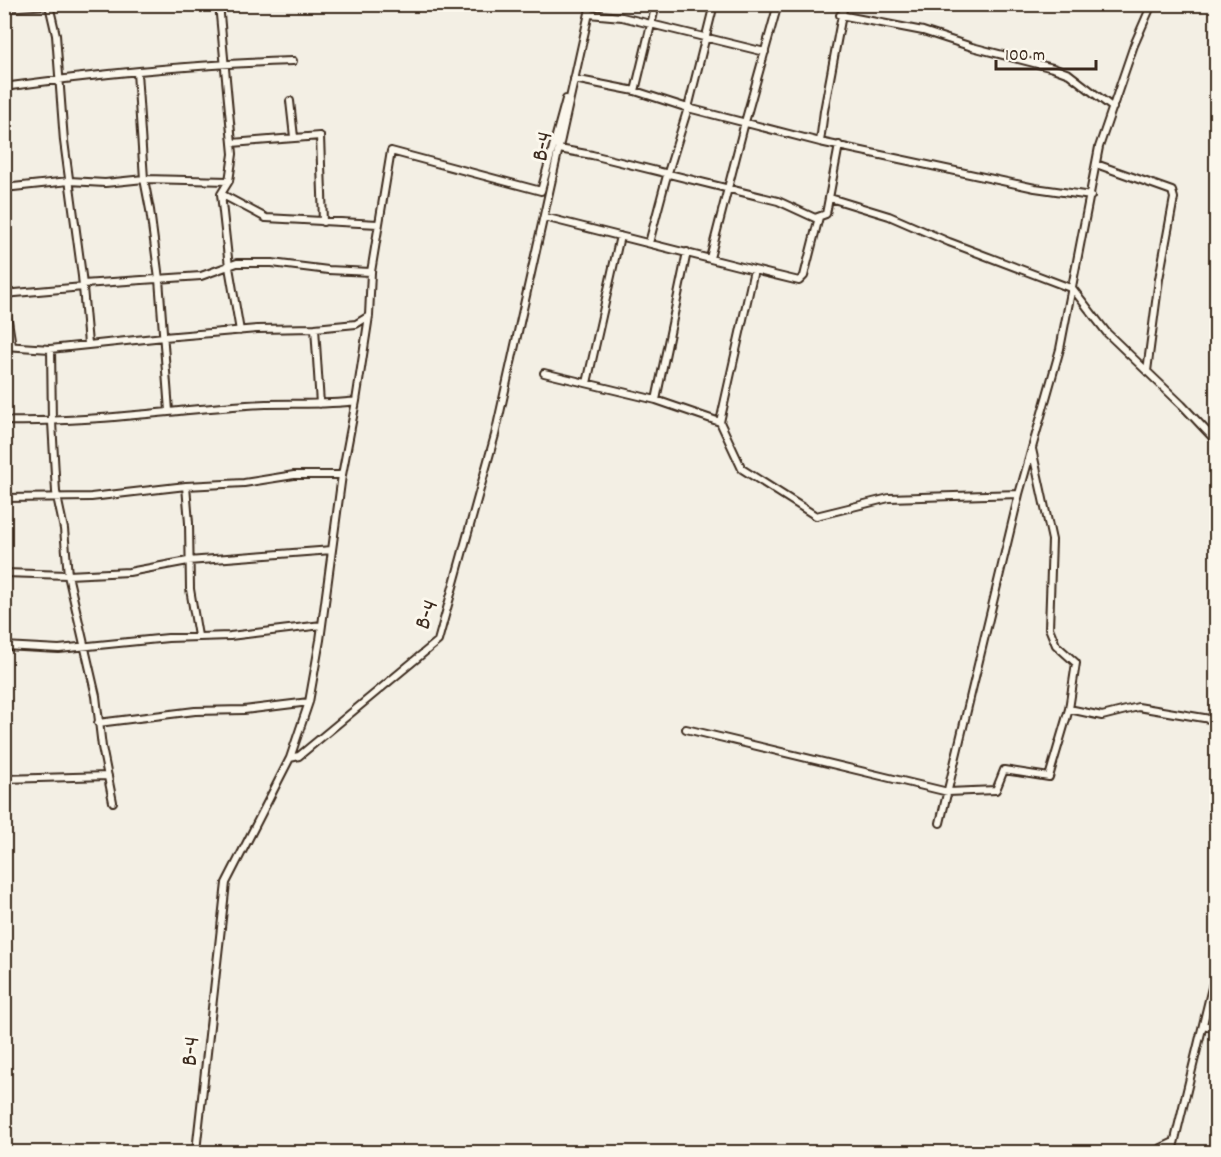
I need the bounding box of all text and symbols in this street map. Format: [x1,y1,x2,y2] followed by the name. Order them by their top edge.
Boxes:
[996,33,1096,71] scale bar
[1005,44,1045,69] text: 100 m
[524,129,564,165] street label: B-4
[407,595,449,635] street label: B-4
[174,1035,210,1068] street label: B-4

